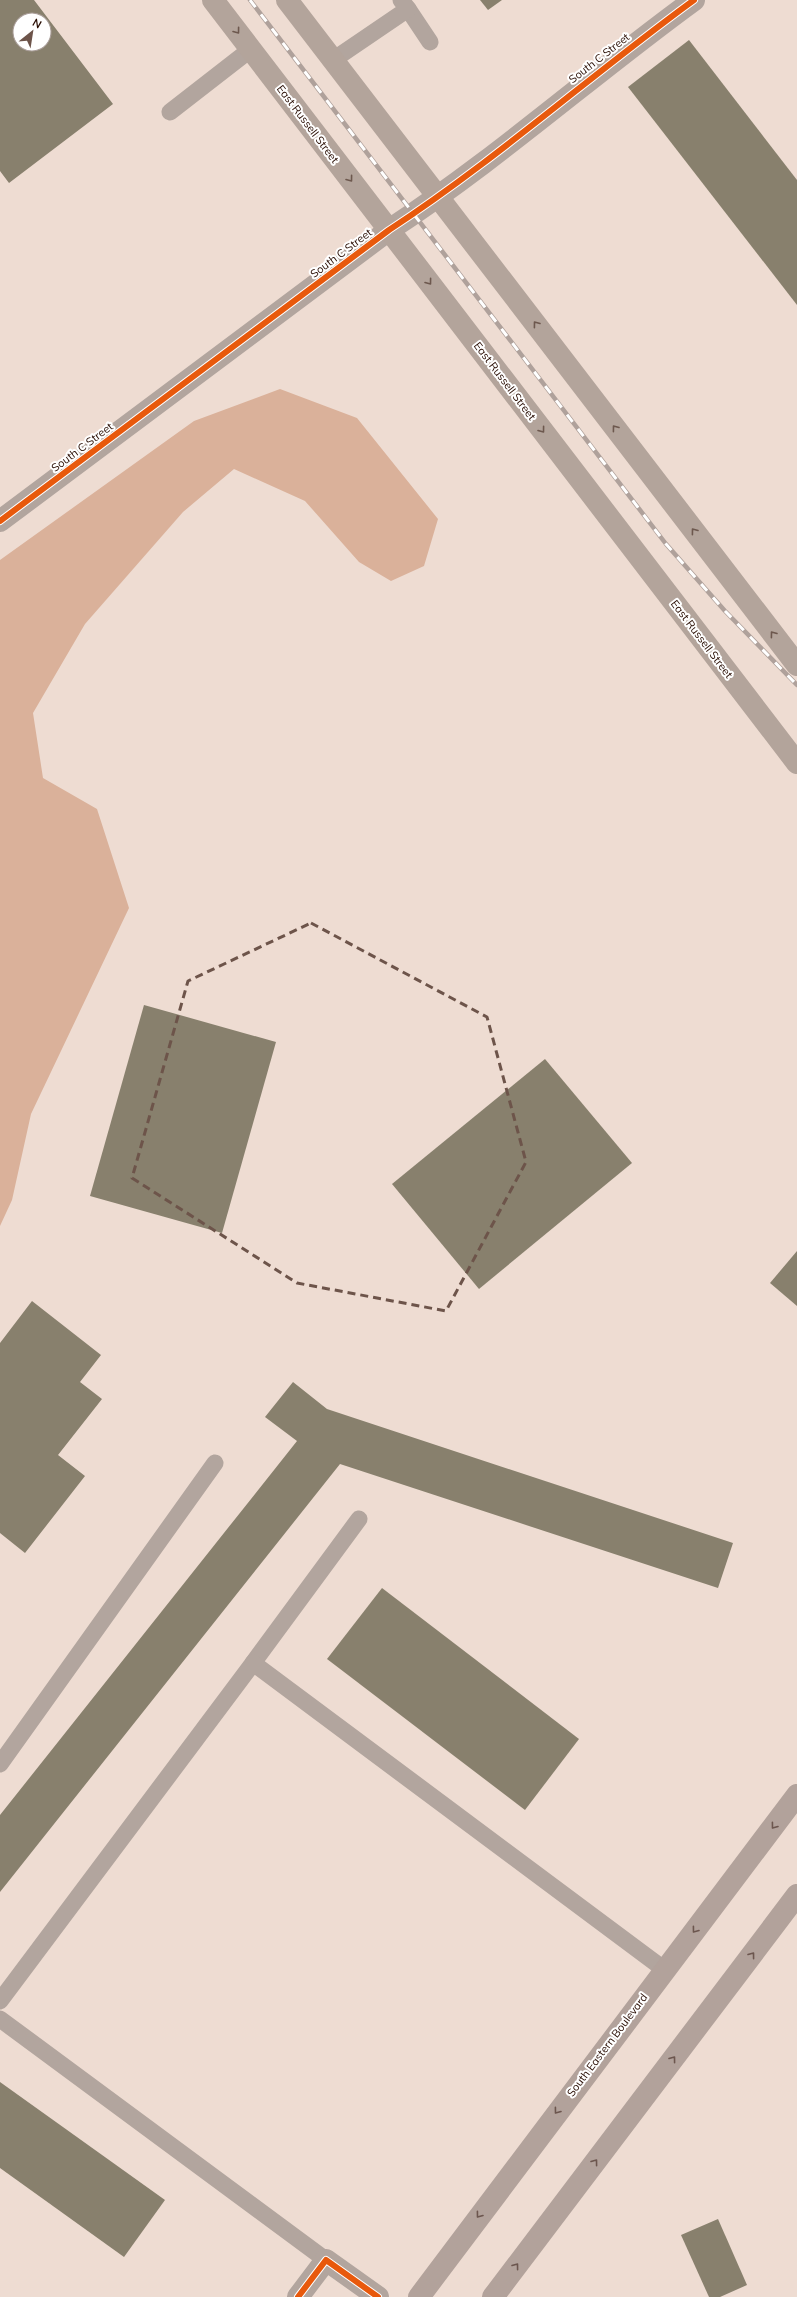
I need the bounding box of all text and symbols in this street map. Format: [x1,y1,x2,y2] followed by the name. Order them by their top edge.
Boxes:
[12,12,52,52] north arrow
[30,15,44,31] text: N
[232,27,240,34] one-way arrow
[566,30,632,86] street label: South C Street
[274,82,342,166] street label: East Russell Street
[345,174,352,181] one-way arrow
[307,225,375,281] street label: South C Street
[424,277,431,284] one-way arrow
[534,322,541,329] one-way arrow
[471,339,539,423] street label: East Russell Street
[48,419,116,475] street label: South C Street
[537,425,544,432] one-way arrow
[613,425,620,432] one-way arrow
[692,528,699,535] one-way arrow
[668,597,736,681] street label: East Russell Street
[771,632,778,639] one-way arrow
[771,1821,778,1828] one-way arrow
[693,1925,700,1932] one-way arrow
[747,1952,754,1959] one-way arrow
[564,1991,650,2099] street label: South Eastern Boulevard
[668,2056,675,2063] one-way arrow
[555,2107,562,2114] one-way arrow
[590,2160,597,2167] one-way arrow
[476,2211,484,2218] one-way arrow
[512,2263,519,2270] one-way arrow

